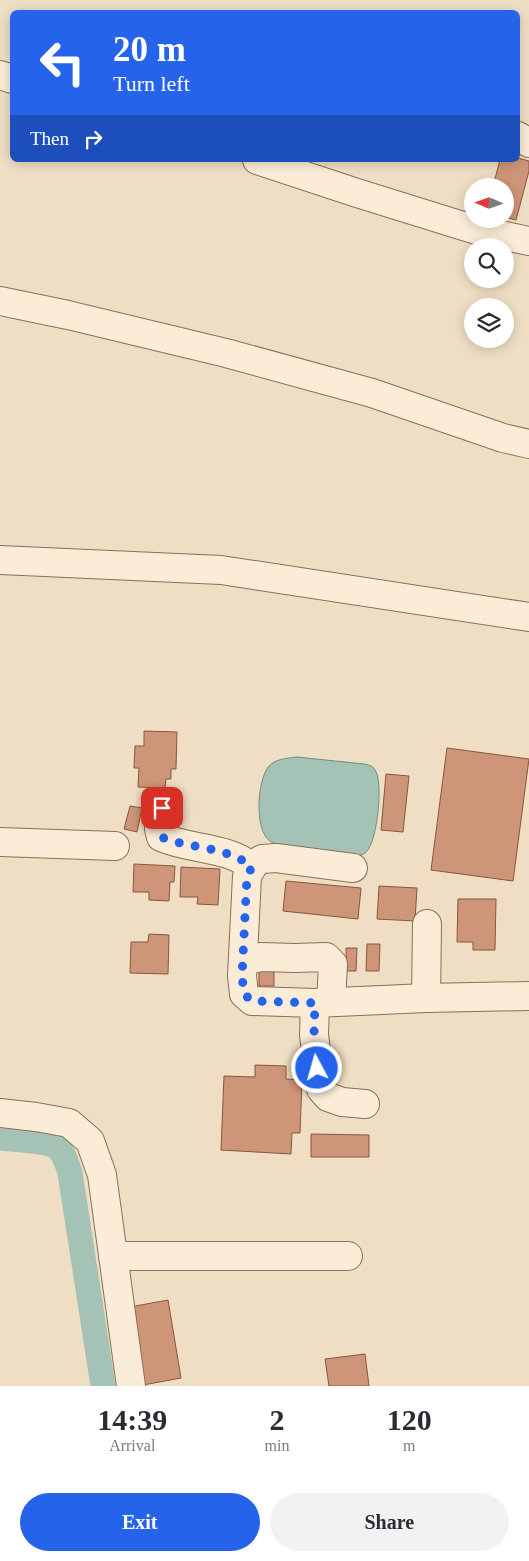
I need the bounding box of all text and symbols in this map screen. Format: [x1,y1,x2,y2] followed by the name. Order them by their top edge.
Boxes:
[30,30,95,95] icon: left
[113,30,186,69] text: 20 m
[113,71,190,96] text: Turn left
[79,125,107,153] icon: right
[30,128,69,149] text: Then
[464,178,514,228] north arrow
[464,178,514,348] map controls
[464,238,514,288] button: search
[464,298,514,348] button: layers
[141,787,183,829] pin
[148,794,176,822] icon: arrive
[290,1041,342,1093] position arrow
[97,1403,167,1436] text: 14:39
[269,1403,284,1436] text: 2
[387,1403,432,1436] text: 120
[109,1437,155,1454] text: Arrival
[265,1437,289,1454] text: min
[403,1437,415,1454] text: m
[20,1493,260,1551] button: Exit
[270,1493,509,1551] button: Share

